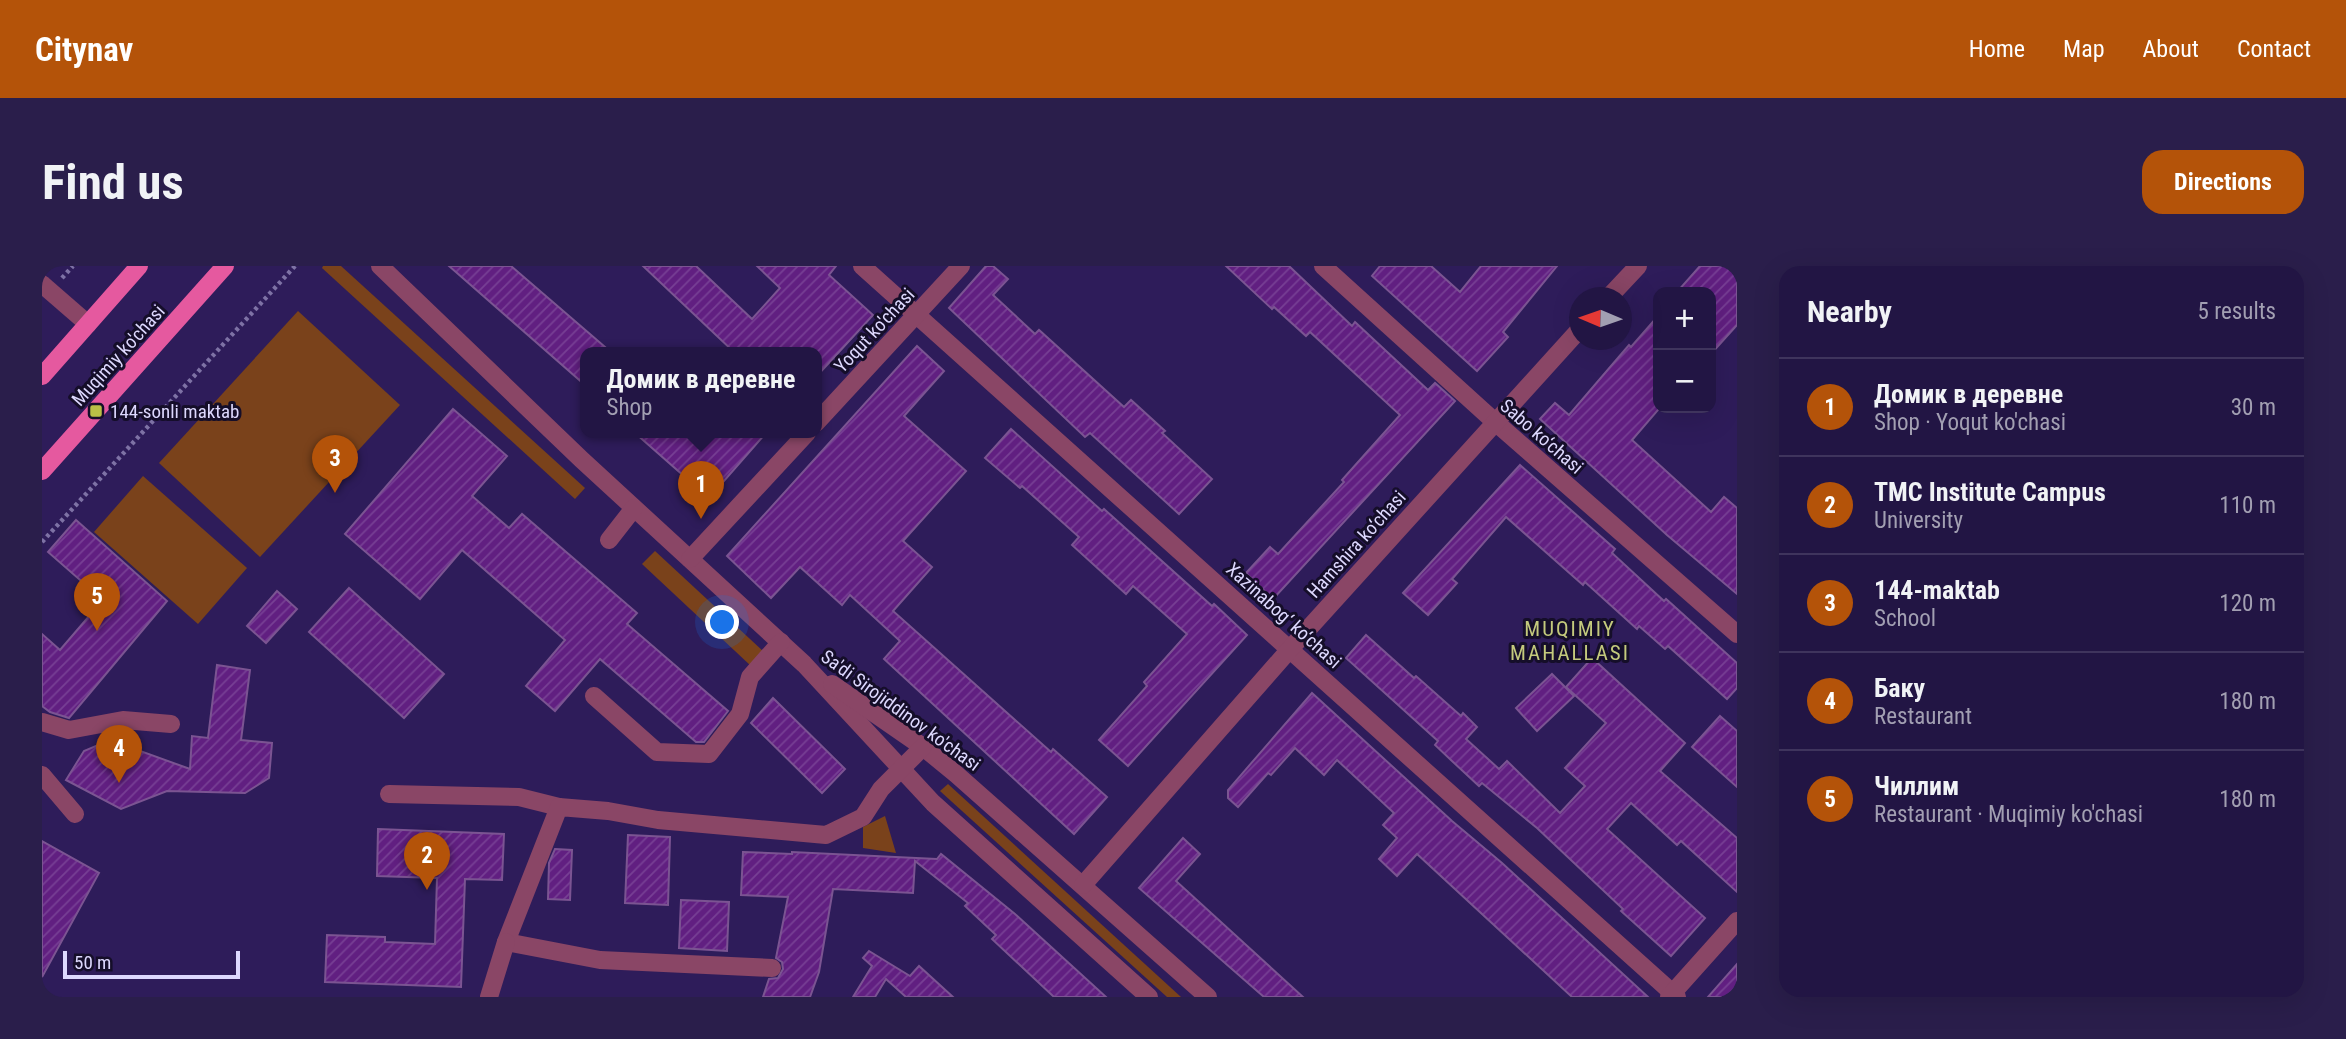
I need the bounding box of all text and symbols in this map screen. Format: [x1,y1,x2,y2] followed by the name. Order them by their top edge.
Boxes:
[35,30,133,69] text: Citynav
[1969,35,2025,63] text: Home
[2063,35,2105,63] text: Map
[2143,35,2199,63] text: About
[2237,35,2311,63] text: Contact
[2142,150,2304,214] button: Directions
[42,154,184,211] text: Find us
[829,283,919,377] street label: Yoqut ko'chasi
[1569,287,1632,350] north arrow
[1653,287,1716,413] map controls
[1653,287,1716,350] button: +
[1807,294,1892,329] text: Nearby
[2198,298,2276,325] text: 5 results
[67,300,170,411] street label: Muqimiy ko'chasi
[580,347,822,438] popup
[1653,350,1716,413] button: −
[606,364,796,394] text: Домик в деревне
[1874,379,2063,409] text: Домик в деревне
[606,394,652,421] text: Shop
[1496,394,1588,479] street label: Sabo ko‘chasi
[1824,394,1836,421] text: 1
[2231,394,2276,421] text: 30 m
[110,400,239,423] place label: 144-sonli maktab
[88,403,104,419] marker: 144-sonli maktab
[1874,409,2066,436] text: Shop · Yoqut ko'chasi
[312,435,358,493] pin: 3
[678,461,724,519] pin: 1
[1874,477,2106,507] text: TMC Institute Campus
[1302,486,1411,603] street label: Hamshira ko‘chasi
[1824,492,1836,519] text: 2
[2219,492,2276,519] text: 110 m
[1874,507,1963,534] text: University
[1221,558,1346,673] street label: Xazinabog‘ ko‘chasi
[74,573,120,631] pin: 5
[1874,575,2000,605] text: 144-maktab
[1824,590,1836,617] text: 3
[2219,590,2276,617] text: 120 m
[705,605,739,639] your location
[1874,605,1936,632] text: School
[1510,617,1630,665] district label: MUQIMIY MAHALLASI
[817,645,985,776] street label: Sa'di Sirojiddinov ko'chasi
[1874,673,1925,703] text: Баку
[1824,688,1836,715] text: 4
[2219,688,2276,715] text: 180 m
[1874,703,1972,730] text: Restaurant
[96,725,142,783] pin: 4
[1874,771,1959,801] text: Чиллим
[1824,786,1836,813] text: 5
[2219,786,2276,813] text: 180 m
[1874,801,2143,828] text: Restaurant · Muqimiy ko'chasi
[404,832,450,890] pin: 2
[63,948,240,980] scale bar
[74,951,111,974] text: 50 m

